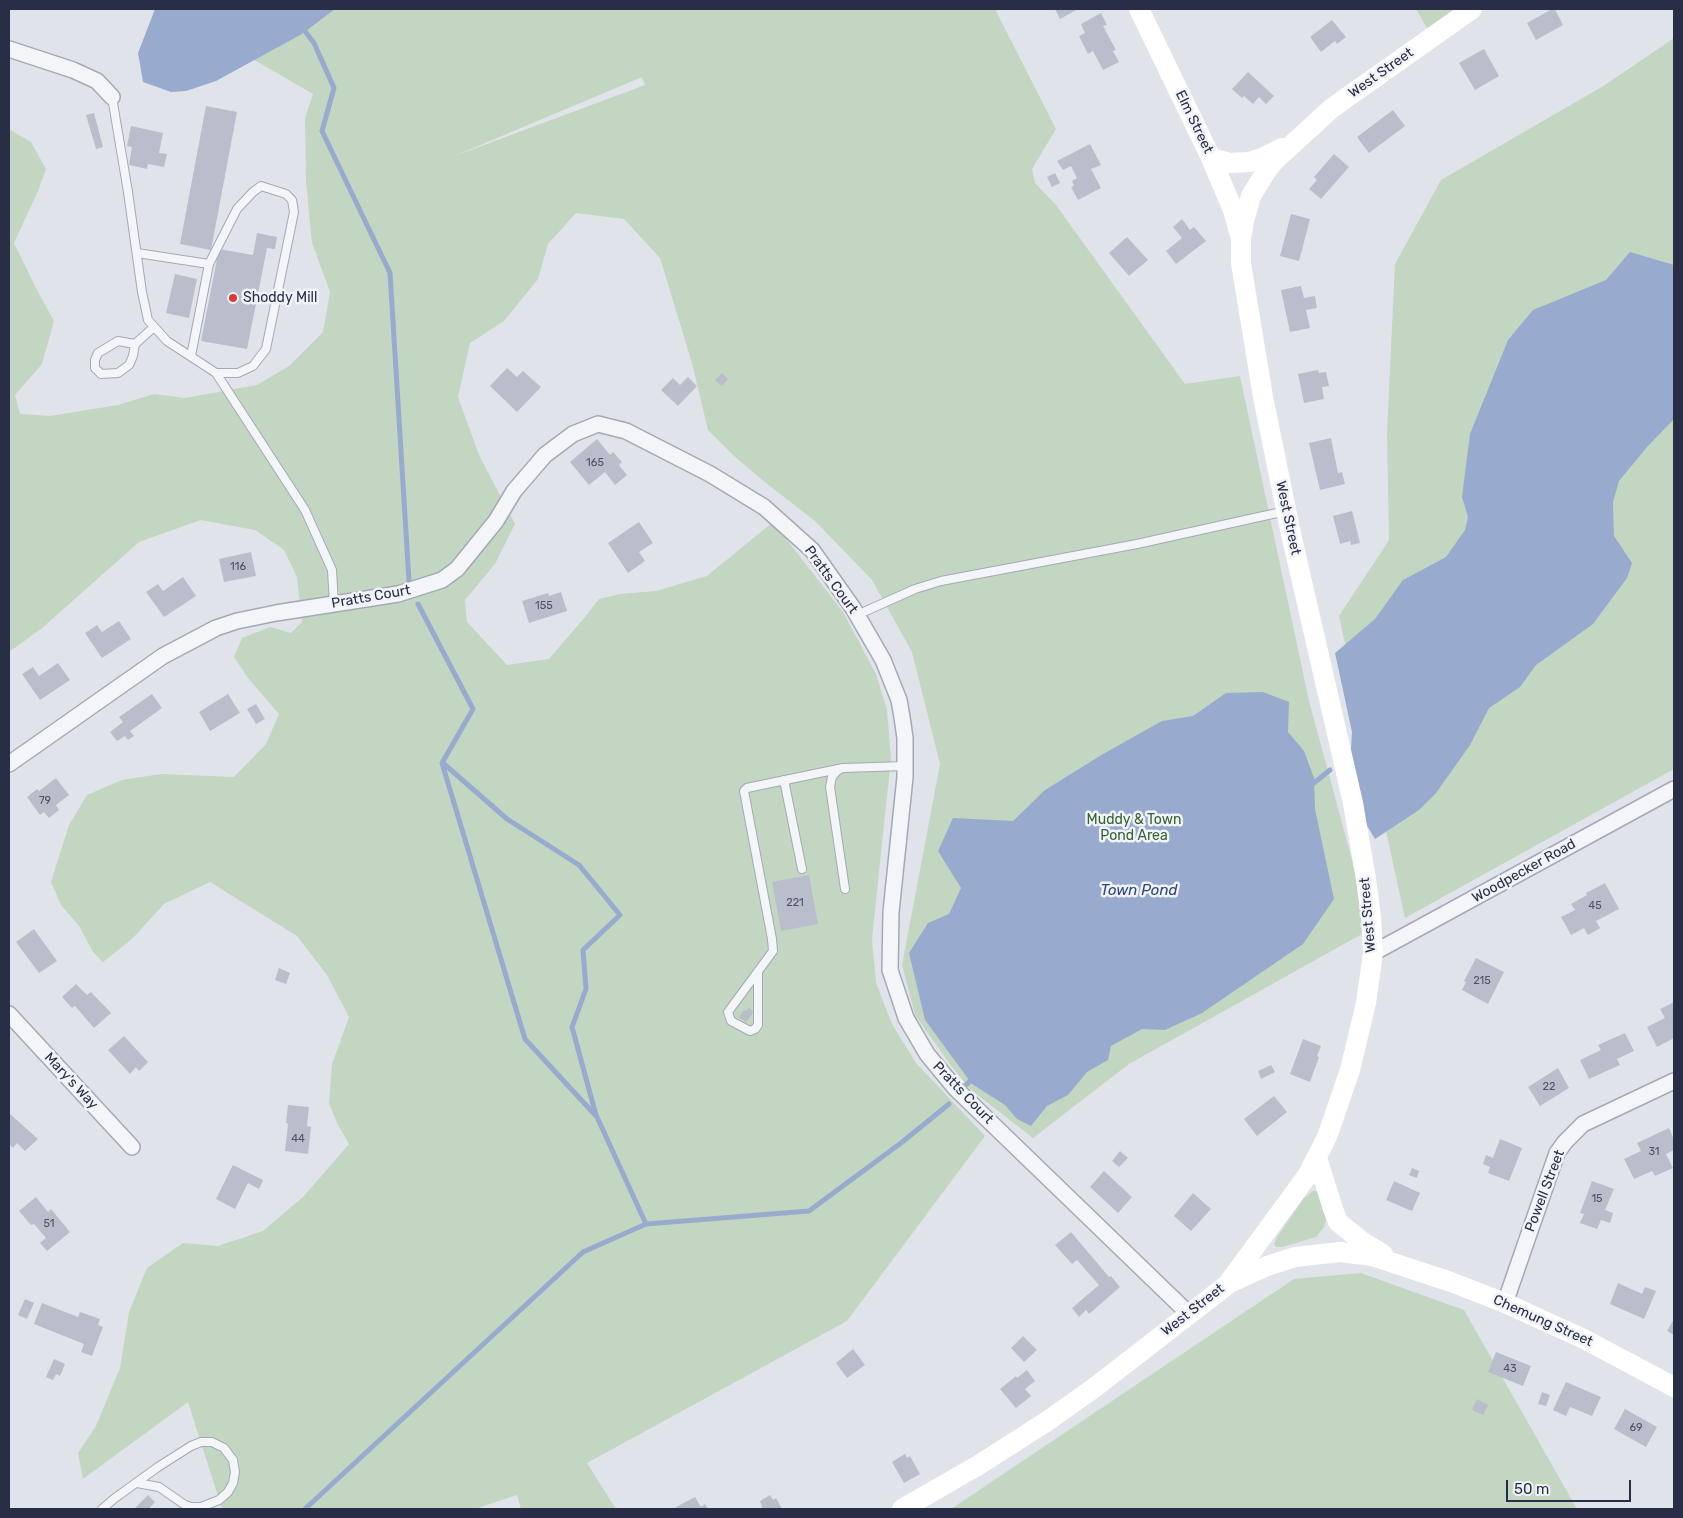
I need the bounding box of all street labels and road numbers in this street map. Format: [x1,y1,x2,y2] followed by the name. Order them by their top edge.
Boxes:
[1345,45,1417,101] street label: West Street
[1171,88,1217,156] street label: Elm Street
[1272,479,1304,557] street label: West Street
[801,543,861,617] street label: Pratts Court
[330,582,412,612] street label: Pratts Court
[1469,836,1579,906] street label: Woodpecker Road
[1356,877,1380,953] street label: West Street
[41,1049,101,1113] street label: Mary's Way
[929,1058,997,1128] street label: Pratts Court
[1522,1148,1568,1234] street label: Powell Street
[1158,1280,1228,1340] street label: West Street
[1491,1292,1595,1350] street label: Chemung Street

